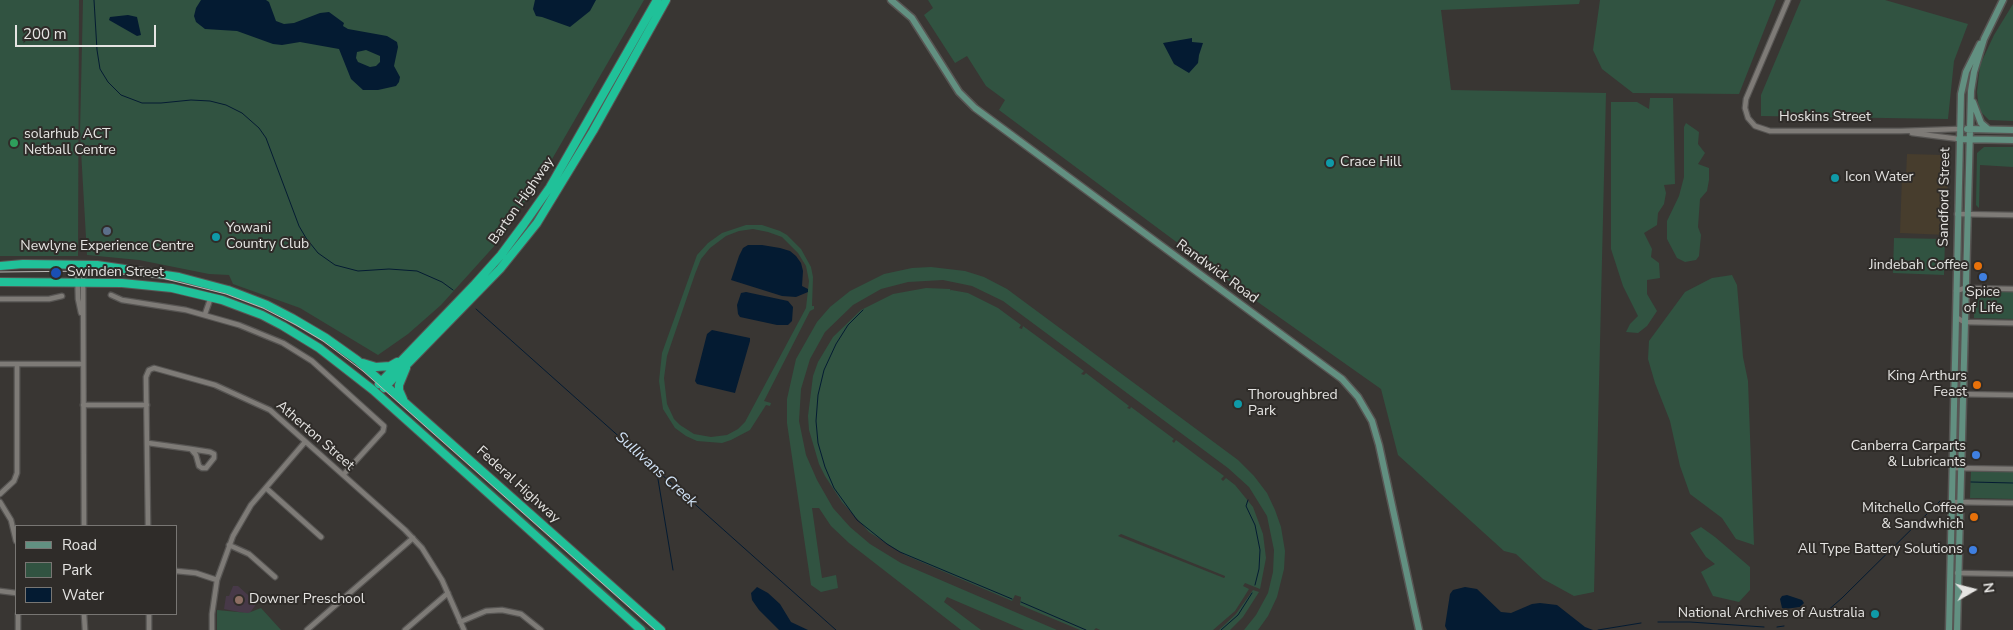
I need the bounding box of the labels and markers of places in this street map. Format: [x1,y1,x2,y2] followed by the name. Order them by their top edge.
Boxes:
[24,127,116,160] place label: solarhub ACT Netball Centre
[8,137,20,149] marker: solarhub ACT Netball Centre
[1340,155,1401,171] place label: Crace Hill
[1324,157,1336,169] marker: Crace Hill
[1845,170,1914,186] place label: Icon Water
[1829,172,1841,184] marker: Icon Water
[226,221,309,253] place label: Yowani Country Club
[101,225,113,237] marker: Newlyne Experience Centre
[210,231,222,243] marker: Yowani Country Club
[20,239,194,255] place label: Newlyne Experience Centre
[1869,258,1968,274] place label: Jindebah Coffee
[1972,260,1984,272] marker: Jindebah Coffee
[67,265,164,281] place label: Swinden Street
[49,266,63,280] marker: Swinden Street
[1977,271,1989,283] marker: Spice of Life
[1964,285,2002,318] place label: Spice of Life
[1887,369,1967,402] place label: King Arthurs Feast
[1971,379,1983,391] marker: King Arthurs Feast
[1248,388,1338,421] place label: Thoroughbred Park
[1232,398,1244,410] marker: Thoroughbred Park
[1851,439,1966,472] place label: Canberra Carparts & Lubricants
[1970,449,1982,461] marker: Canberra Carparts & Lubricants
[1862,501,1964,534] place label: Mitchello Coffee & Sandwhich
[1968,511,1980,523] marker: Mitchello Coffee & Sandwhich
[1798,542,1963,558] place label: All Type Battery Solutions
[1967,544,1979,556] marker: All Type Battery Solutions
[249,592,365,608] place label: Downer Preschool
[233,594,245,606] marker: Downer Preschool
[1678,606,1865,622] place label: National Archives of Australia
[1869,608,1881,620] marker: National Archives of Australia

